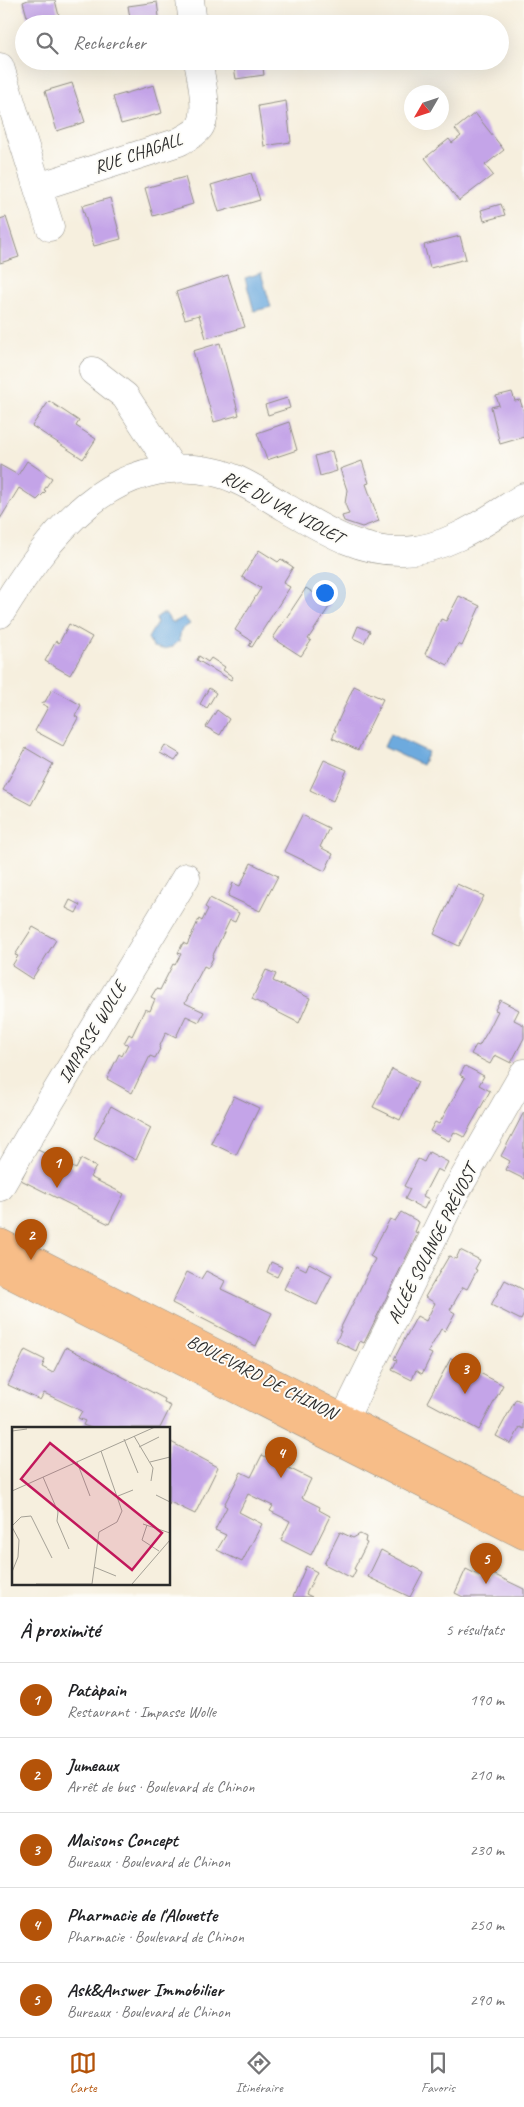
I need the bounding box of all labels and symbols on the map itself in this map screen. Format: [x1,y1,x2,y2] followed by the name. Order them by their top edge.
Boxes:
[404,85,449,130] north arrow
[91,128,185,178] street label: RUE CHAGALL
[218,466,351,550] street label: RUE DU VAL VIOLET
[312,580,338,606] your location
[53,976,132,1087] street label: IMPASSE WOLLE
[41,1147,73,1188] pin: 1
[382,1157,484,1327] street label: ALLÉE SOLANGE PRÉVOST
[15,1219,47,1260] pin: 2
[184,1330,343,1426] street label: BOULEVARD DE CHINON
[449,1353,481,1394] pin: 3
[12,1427,170,1584] inset map
[265,1437,297,1478] pin: 4
[470,1543,502,1584] pin: 5

